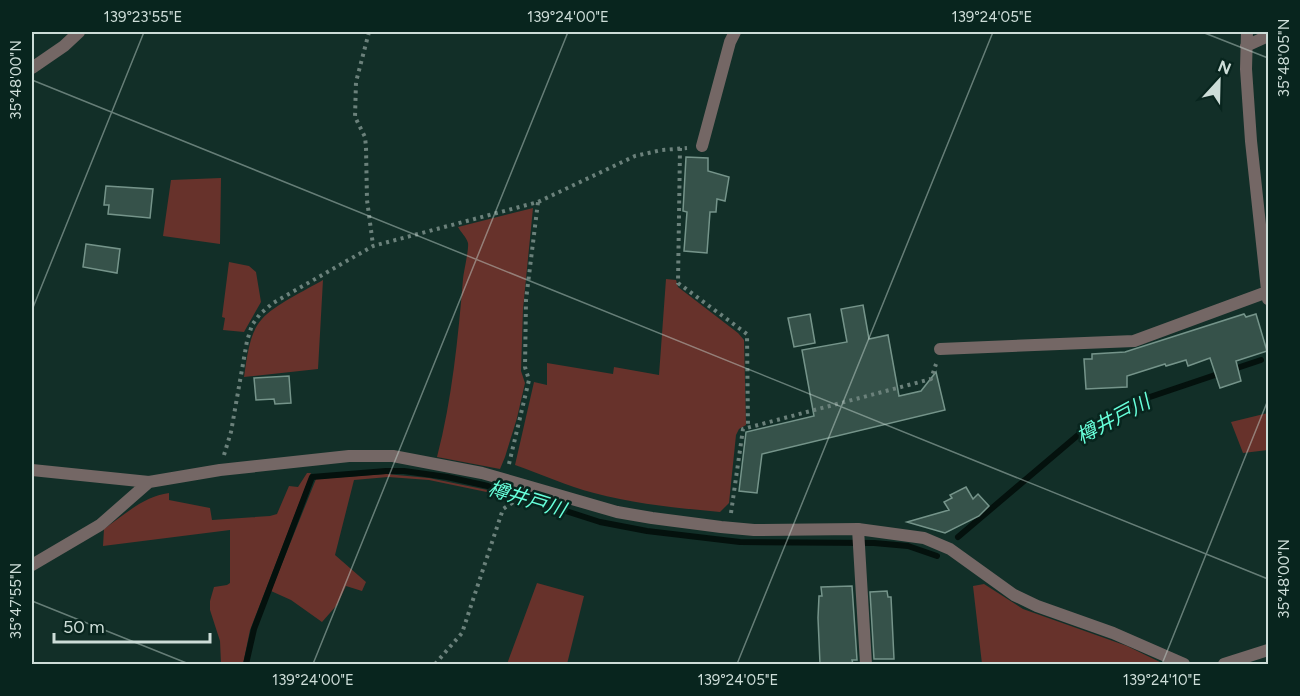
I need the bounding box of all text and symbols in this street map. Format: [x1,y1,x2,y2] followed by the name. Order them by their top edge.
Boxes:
[104,8,182,26] text: 139°23'55"E
[527,8,609,26] text: 139°24'00"E
[951,8,1033,26] text: 139°24'05"E
[1275,19,1293,97] text: 35°48'05"N
[7,40,25,120] text: 35°48'00"N
[1189,51,1249,111] north arrow
[1215,56,1234,79] text: N
[1072,389,1156,448] water label: 樽井戸川
[485,476,571,523] water label: 樽井戸川
[1275,539,1293,619] text: 35°48'00"N
[7,563,25,639] text: 35°47'55"N
[54,606,210,644] scale bar
[63,616,105,638] text: 50 m
[272,671,354,689] text: 139°24'00"E
[697,671,779,689] text: 139°24'05"E
[1123,671,1201,689] text: 139°24'10"E

